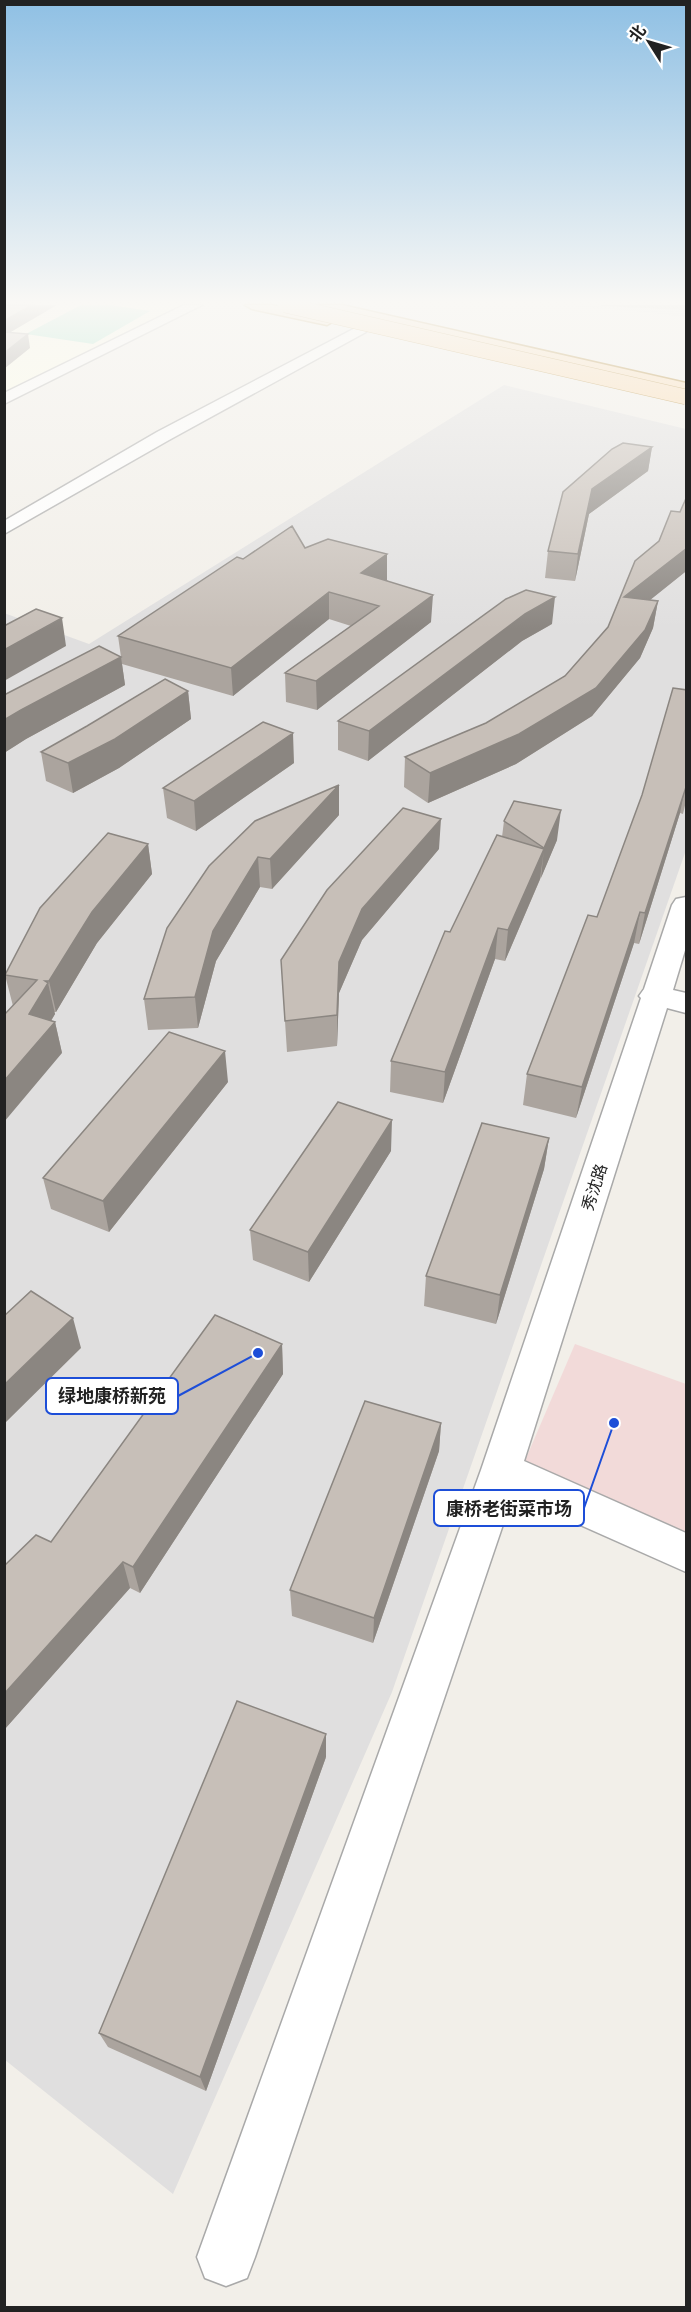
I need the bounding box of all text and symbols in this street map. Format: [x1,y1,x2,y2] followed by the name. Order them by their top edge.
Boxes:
[619,12,679,72] north arrow
[623,20,651,47] text: 北
[576,1161,613,1214] street label: 秀沈路
[46,1378,178,1414] callout: 绿地康桥新苑
[58,1383,166,1408] text: 绿地康桥新苑
[434,1490,584,1526] callout: 康桥老街菜市场
[446,1496,572,1521] text: 康桥老街菜市场

